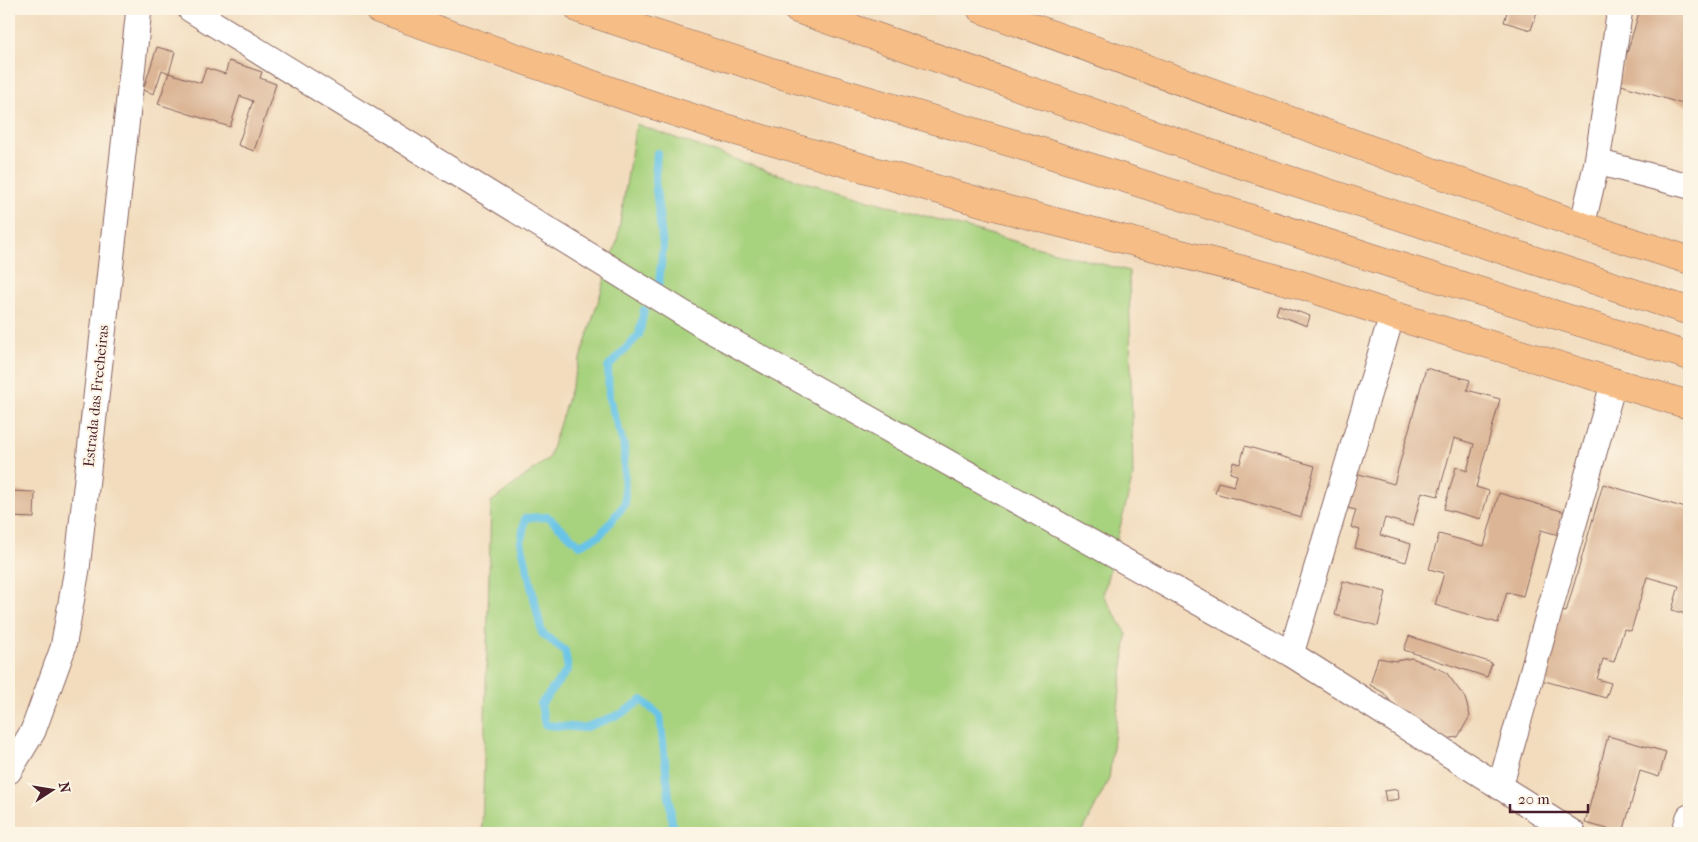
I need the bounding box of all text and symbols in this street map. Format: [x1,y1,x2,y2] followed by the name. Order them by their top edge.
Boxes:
[80,324,112,468] street label: Estrada das Frecheiras
[28,764,78,814] north arrow
[55,780,74,795] text: N
[1510,782,1588,814] scale bar
[1518,790,1550,808] text: 20 m

